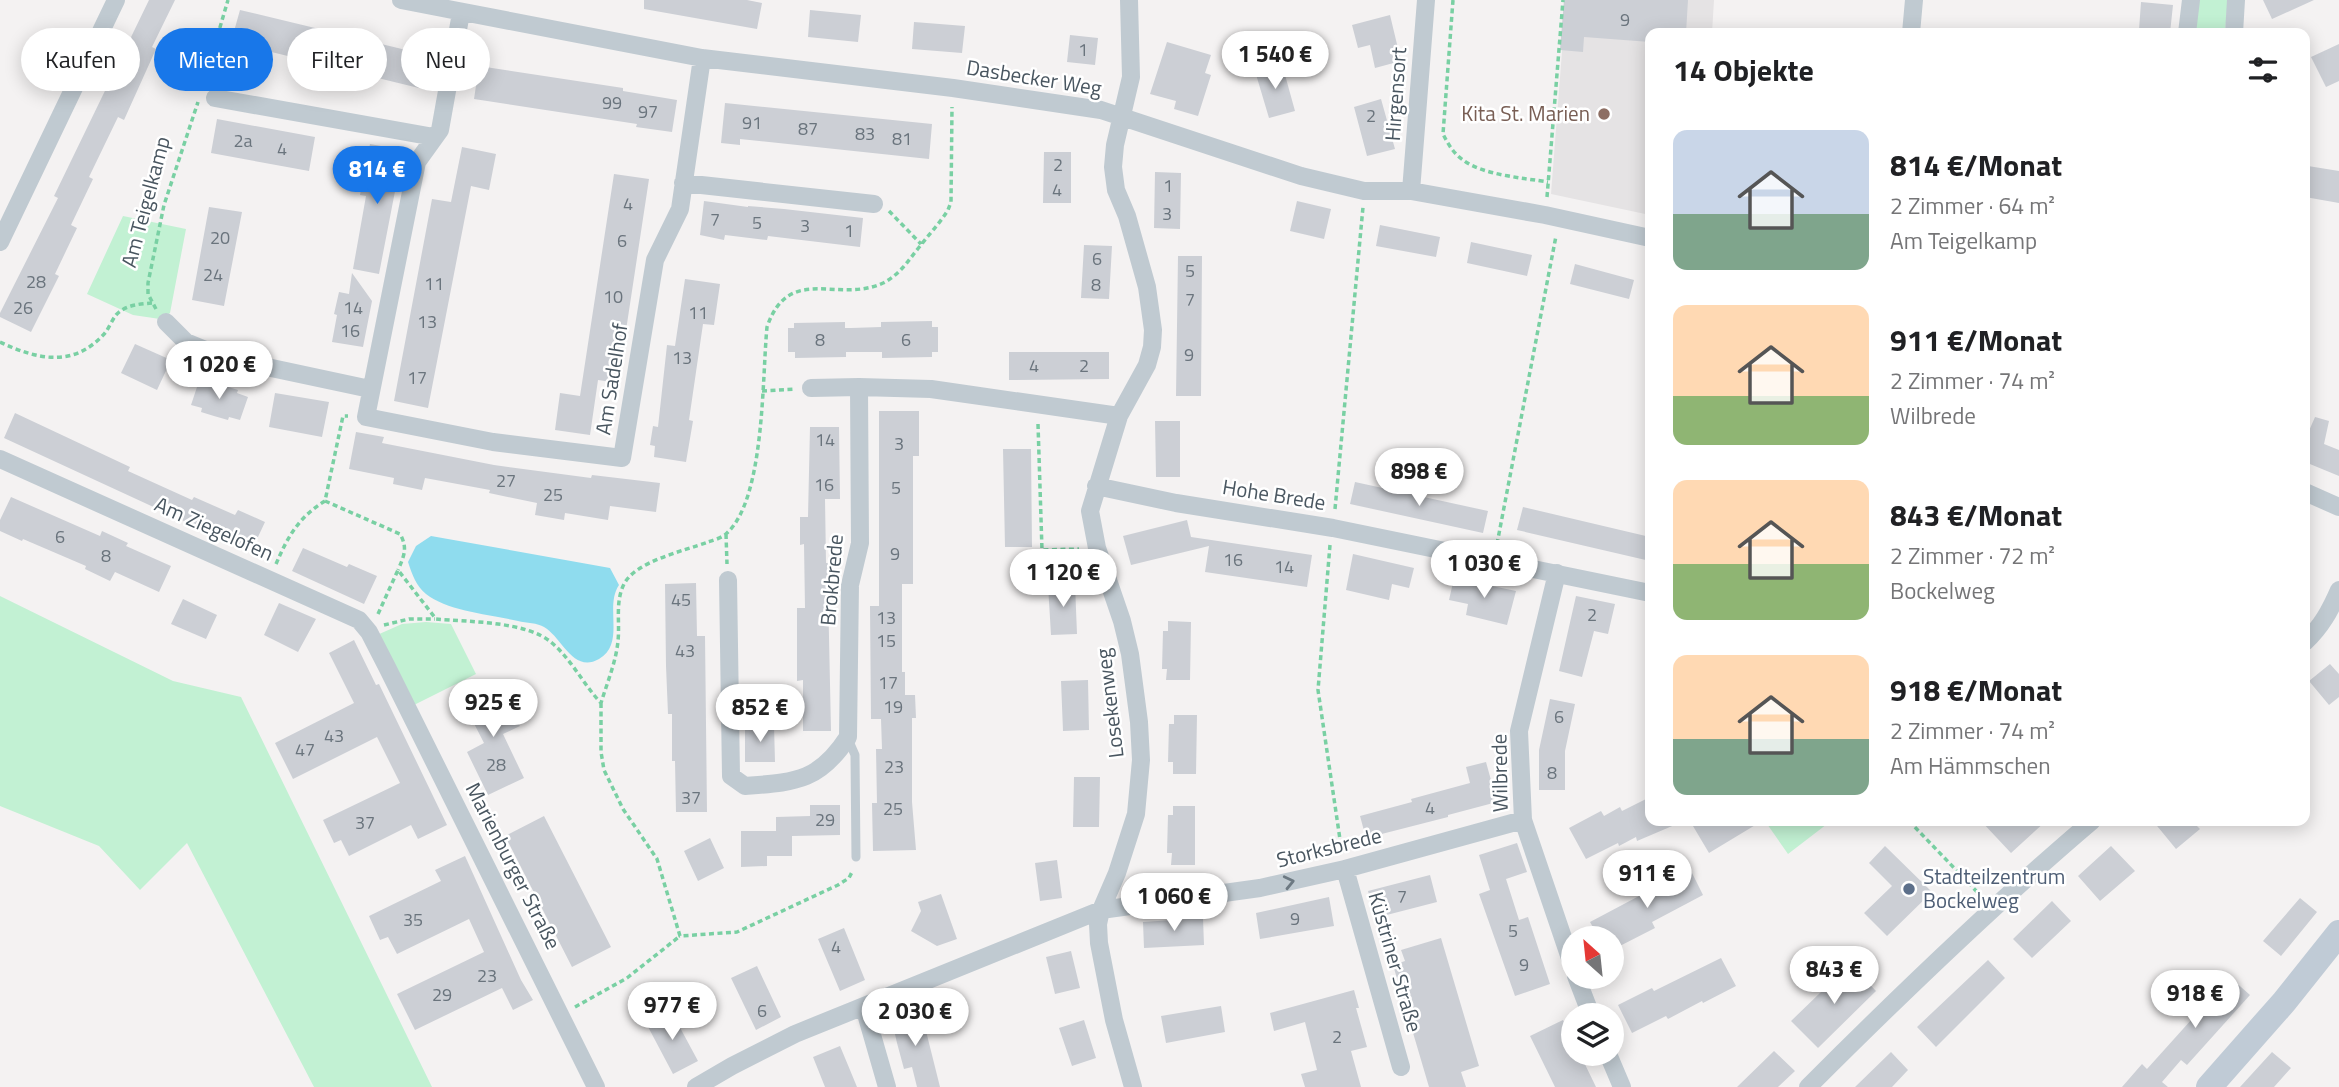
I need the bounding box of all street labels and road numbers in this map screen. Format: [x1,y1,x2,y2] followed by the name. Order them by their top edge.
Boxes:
[1376,45,1414,142] street label: Hirgensort
[964,51,1104,104] street label: Dasbecker Weg
[112,133,178,271] street label: Am Teigelkamp
[586,321,636,437] street label: Am Sadelhof
[1220,470,1328,518] street label: Hohe Brede
[150,488,279,569] street label: Am Ziegelofen
[811,533,851,627] street label: Brokbrede
[1086,646,1132,760] street label: Losekenweg
[1482,734,1516,813] street label: Wilbrede
[458,777,570,955] street label: Marienburger Straße
[1273,819,1385,876] street label: Storksbrede
[1361,888,1431,1036] street label: Küstriner Straße

